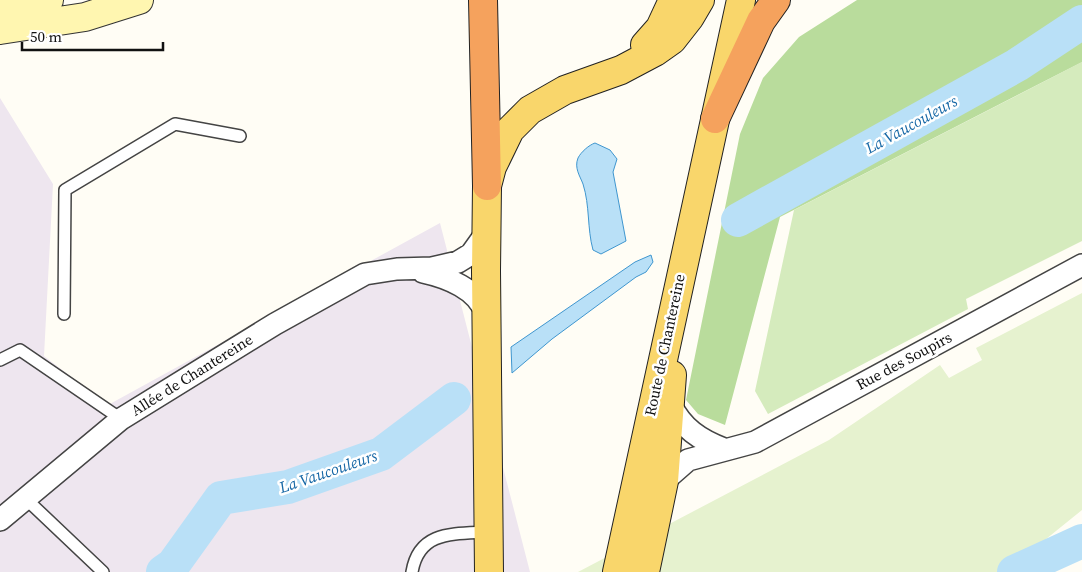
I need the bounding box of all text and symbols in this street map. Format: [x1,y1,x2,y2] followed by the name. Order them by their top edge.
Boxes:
[22,20,164,52] scale bar
[30,26,62,47] text: 50 m
[860,89,961,159] water label: La Vaucouleurs
[639,272,690,418] street label: Route de Chantereine
[852,326,955,395] street label: Rue des Soupirs
[127,328,257,421] street label: Allée de Chantereine
[275,444,380,498] water label: La Vaucouleurs

